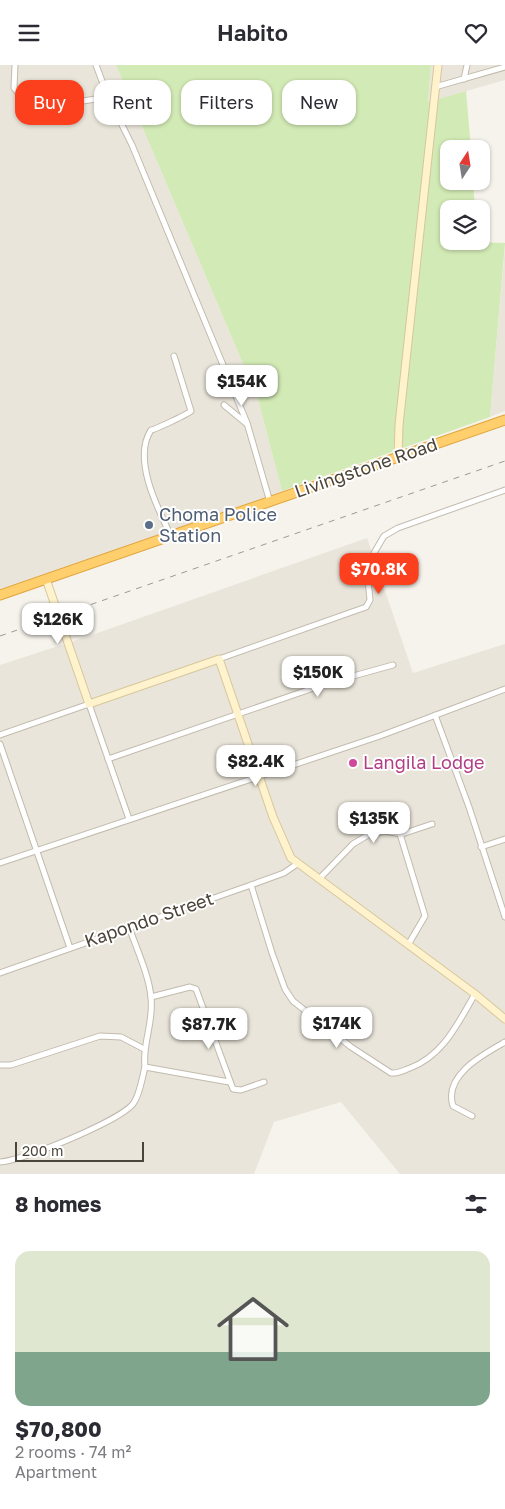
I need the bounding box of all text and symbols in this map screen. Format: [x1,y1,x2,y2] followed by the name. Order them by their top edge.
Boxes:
[15,19,43,47] icon: menu
[217,19,288,46] text: Habito
[462,19,490,47] icon: heart
[15,80,84,125] chip: Buy
[94,80,171,125] chip: Rent
[181,80,272,125] chip: Filters
[282,80,356,125] chip: New
[440,140,490,190] north arrow
[440,140,490,250] map controls
[440,200,490,250] button: layers
[207,365,277,407] pin: $154K
[217,371,267,391] text: $154K
[291,432,440,502] street label: Livingstone Road
[159,503,277,546] place label: Choma Police Station
[143,519,155,531] marker: Choma Police Station
[338,553,420,595] pin: $70.8K
[351,559,407,579] text: $70.8K
[23,603,93,645] pin: $126K
[33,609,83,629] text: $126K
[283,655,353,698] pin: $150K
[293,662,343,682] text: $150K
[215,745,297,787] pin: $82.4K
[227,751,285,771] text: $82.4K
[363,751,484,773] place label: Langila Lodge
[347,757,359,769] marker: Langila Lodge
[339,801,409,844] pin: $135K
[349,808,399,828] text: $135K
[81,887,216,951] street label: Kapondo Street
[168,1007,250,1050] pin: $87.7K
[302,1007,372,1049] pin: $174K
[312,1013,362,1033] text: $174K
[181,1014,237,1034] text: $87.7K
[15,1139,144,1162] scale bar
[22,1142,63,1159] text: 200 m
[462,1190,490,1218] icon: filters
[15,1191,102,1217] text: 8 homes
[208,1284,298,1374] icon: home
[15,1416,102,1442] text: $70,800
[15,1442,131,1462] text: 2 rooms · 74 m²
[15,1462,97,1482] text: Apartment

